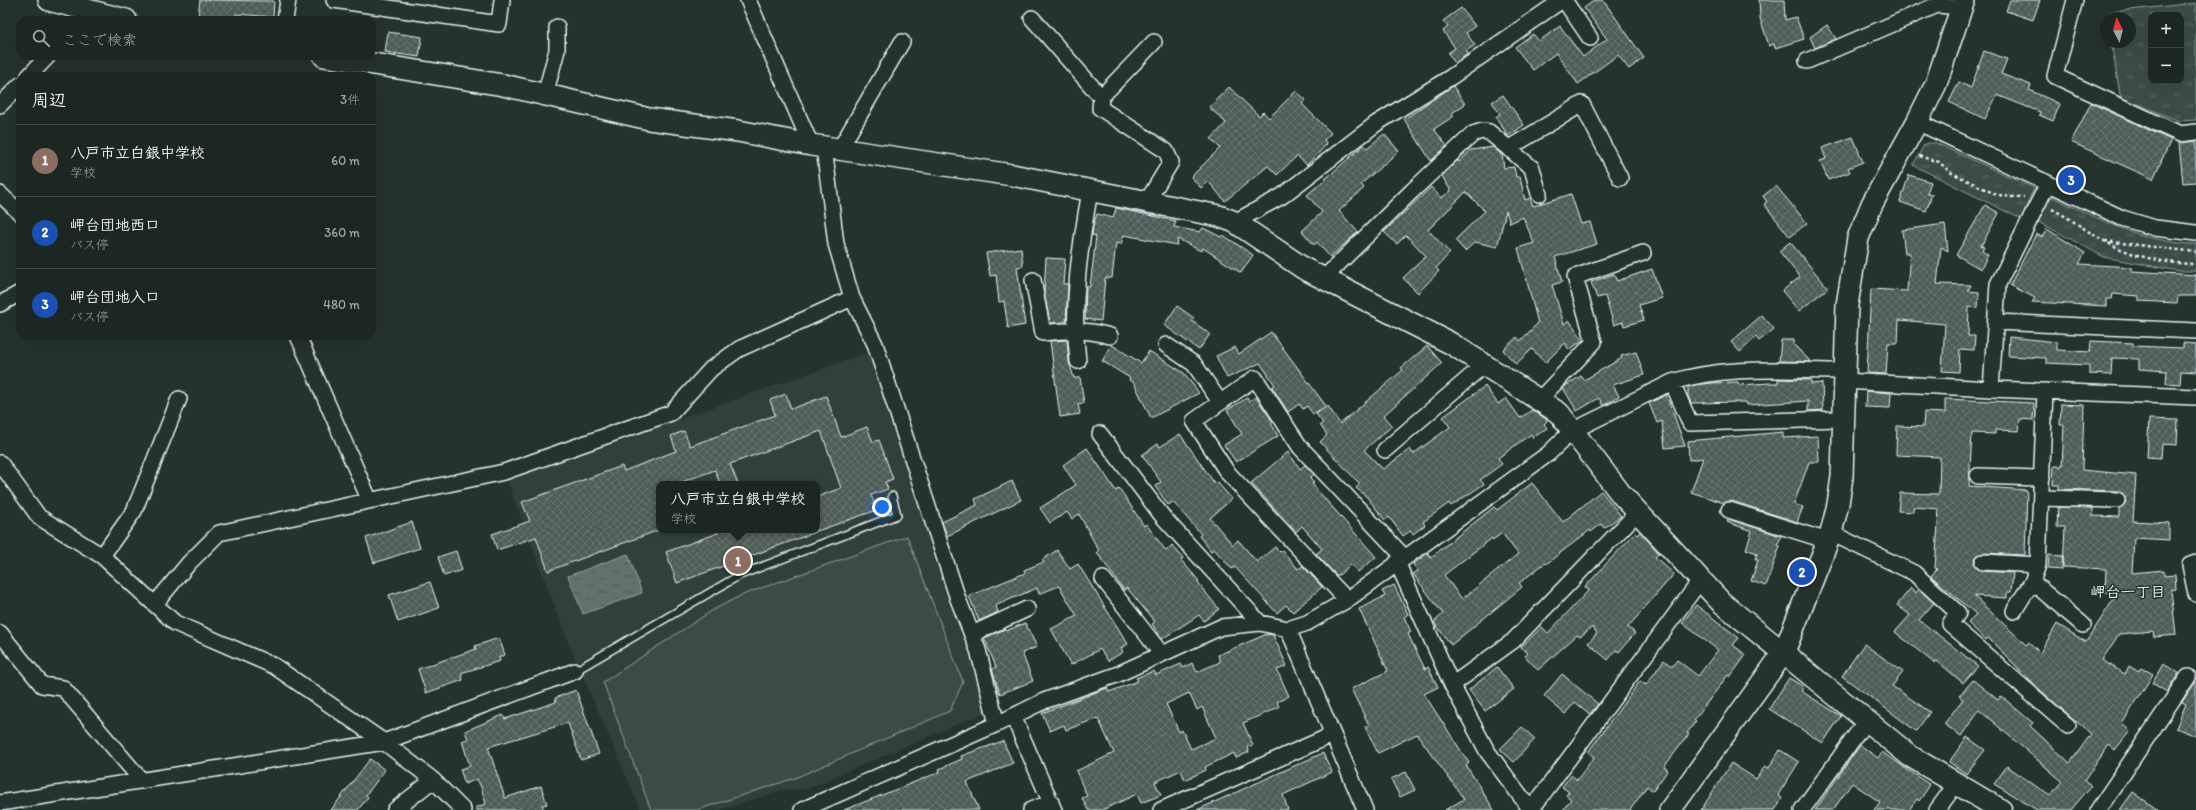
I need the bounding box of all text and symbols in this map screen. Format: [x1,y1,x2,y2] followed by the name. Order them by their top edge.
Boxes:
[2100,12,2136,48] north arrow
[2148,12,2184,84] map controls
[2148,12,2184,48] button: +
[16,16,376,60] search box
[30,27,52,49] icon: search
[62,31,137,49] text: ここで検索
[2148,48,2184,84] button: −
[32,90,66,110] text: 周辺
[340,92,360,107] text: 3件
[70,144,205,162] text: 八戸市立白銀中学校
[42,153,48,168] text: 1
[331,153,360,168] text: 60 m
[70,165,96,180] text: 学校
[2058,165,2084,195] pin: 3
[70,216,160,234] text: 岬台団地西口
[42,225,48,240] text: 2
[324,225,360,240] text: 360 m
[70,237,109,252] text: バス停
[70,288,160,306] text: 岬台団地入口
[41,297,49,312] text: 3
[323,297,360,312] text: 480 m
[70,309,109,324] text: バス停
[656,481,820,533] popup
[670,490,806,508] text: 八戸市立白銀中学校
[872,497,892,517] your location
[670,511,697,526] text: 学校
[725,546,751,576] pin: 1
[1789,557,1815,587] pin: 2
[2090,583,2166,601] district label: 岬台一丁目

